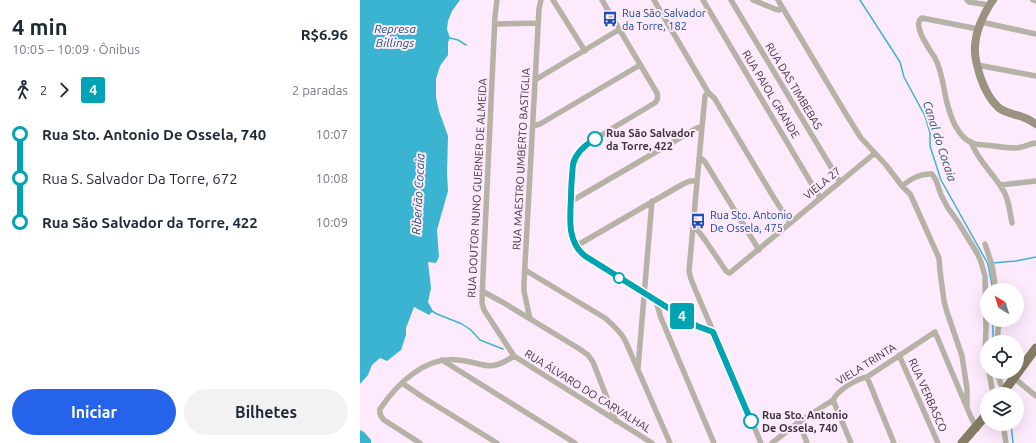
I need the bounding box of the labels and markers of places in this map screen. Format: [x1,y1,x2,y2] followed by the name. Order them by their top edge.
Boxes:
[622,7,707,32] place label: Rua São Salvador da Torre, 182
[601,10,619,28] bus stop icon: Rua São Salvador da Torre, 182
[606,127,695,152] place label: Rua São Salvador da Torre, 422
[587,131,603,147] marker: Rua São Salvador da Torre, 422
[710,209,793,234] place label: Rua Sto. Antonio De Ossela, 475
[689,212,707,230] bus stop icon: Rua Sto. Antonio De Ossela, 475
[613,272,625,284] unlabelled marker
[762,409,848,434] place label: Rua Sto. Antonio De Ossela, 740
[743,413,759,429] marker: Rua Sto. Antonio De Ossela, 740

